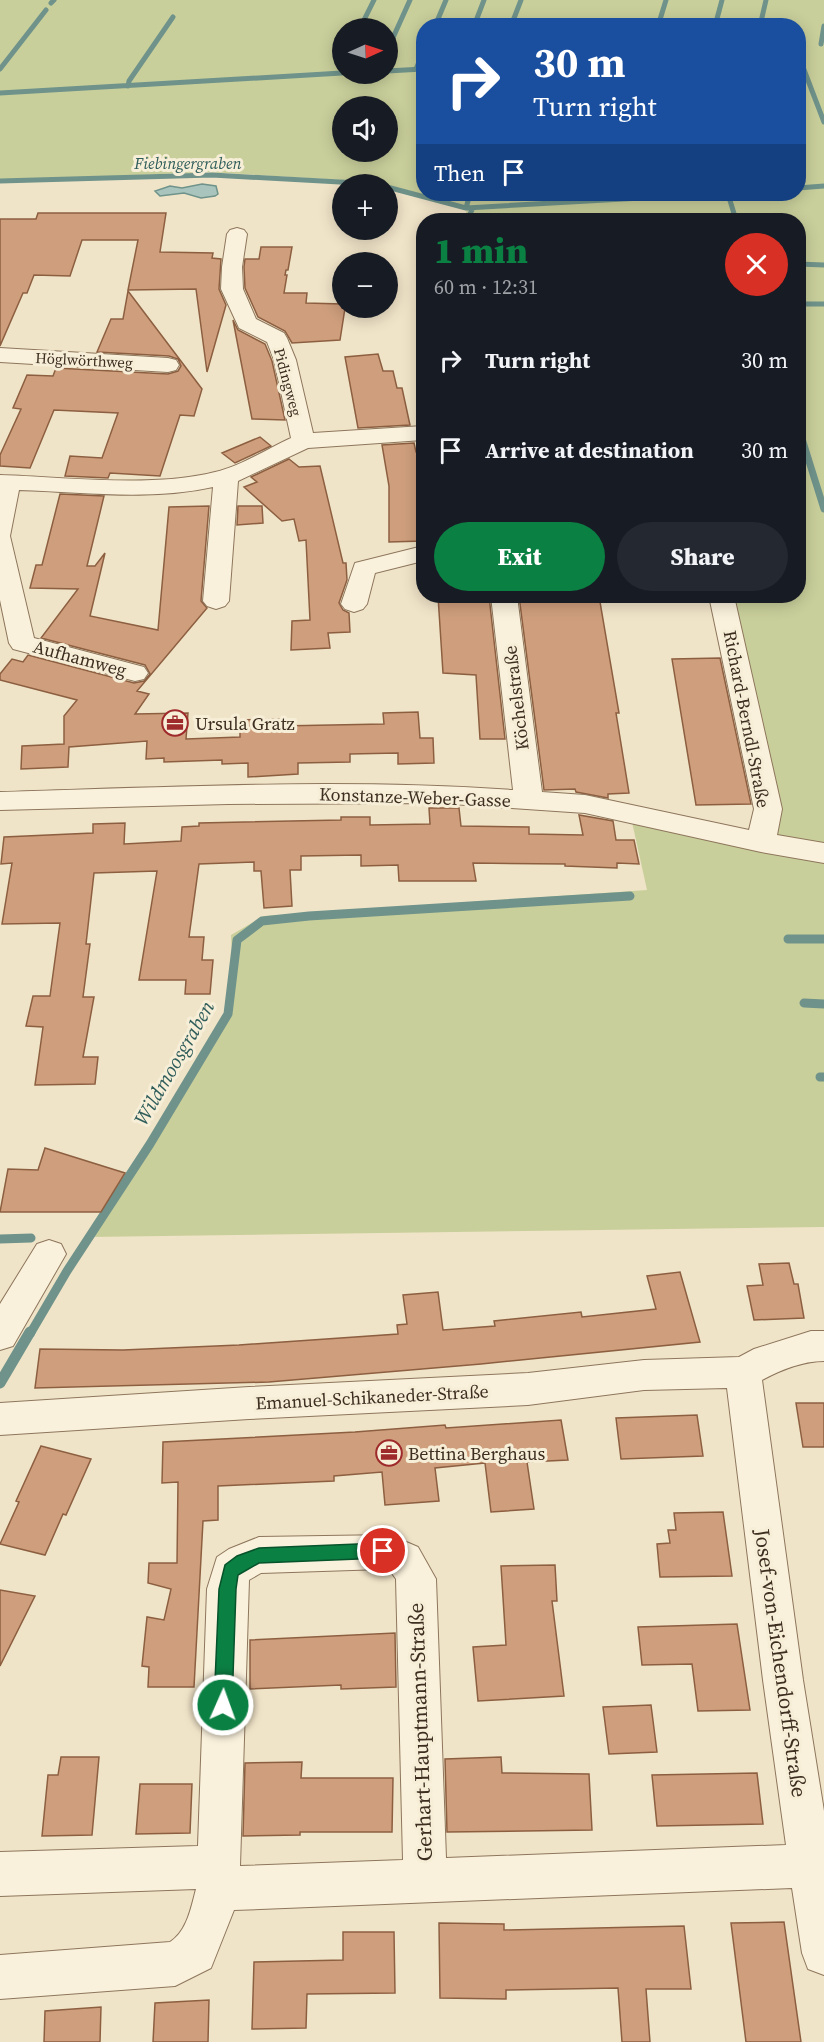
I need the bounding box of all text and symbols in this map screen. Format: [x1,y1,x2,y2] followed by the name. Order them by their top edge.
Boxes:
[332,18,398,84] north arrow
[332,18,398,318] map controls
[533,33,626,91] text: 30 m
[434,42,512,120] icon: right
[533,88,657,125] text: Turn right
[332,96,398,162] button: sound
[133,152,242,174] water label: Fiebingergraben
[497,156,530,189] icon: arrive
[434,158,485,188] text: Then
[332,174,398,240] button: +
[434,226,528,275] text: 1 min
[725,233,788,296] button: close
[332,252,398,318] button: −
[434,273,538,301] text: 60 m · 12:31
[434,344,467,377] icon: right
[269,345,307,419] street label: Pidingweg
[485,345,590,375] text: Turn right
[741,345,788,375] text: 30 m
[35,347,134,373] street label: Höglwörthweg
[434,434,467,467] icon: arrive
[485,435,694,465] text: Arrive at destination
[741,435,788,465] text: 30 m
[434,522,605,591] button: Exit
[617,522,788,591] button: Share
[718,628,776,810] street label: Richard-Berndl-Straße
[31,634,129,682] street label: Aufhamweg
[497,644,535,752] street label: Köchelstraße
[160,708,190,738] office icon: Ursula Gratz
[195,711,295,736] place label: Ursula Gratz
[319,781,511,813] street label: Konstanze-Weber-Gasse
[127,995,221,1130] water label: Wildmoosgraben
[255,1378,489,1416] street label: Emanuel-Schikaneder-Straße
[374,1438,404,1468] office icon: Bettina Berghaus
[408,1441,546,1466] place label: Bettina Berghaus
[357,1525,408,1576] pin
[748,1526,814,1799] street label: Josef-von-Eichendorff-Straße
[366,1534,399,1567] icon: arrive
[401,1602,439,1862] street label: Gerhart-Hauptmann-Straße
[191,1673,255,1737] position arrow

